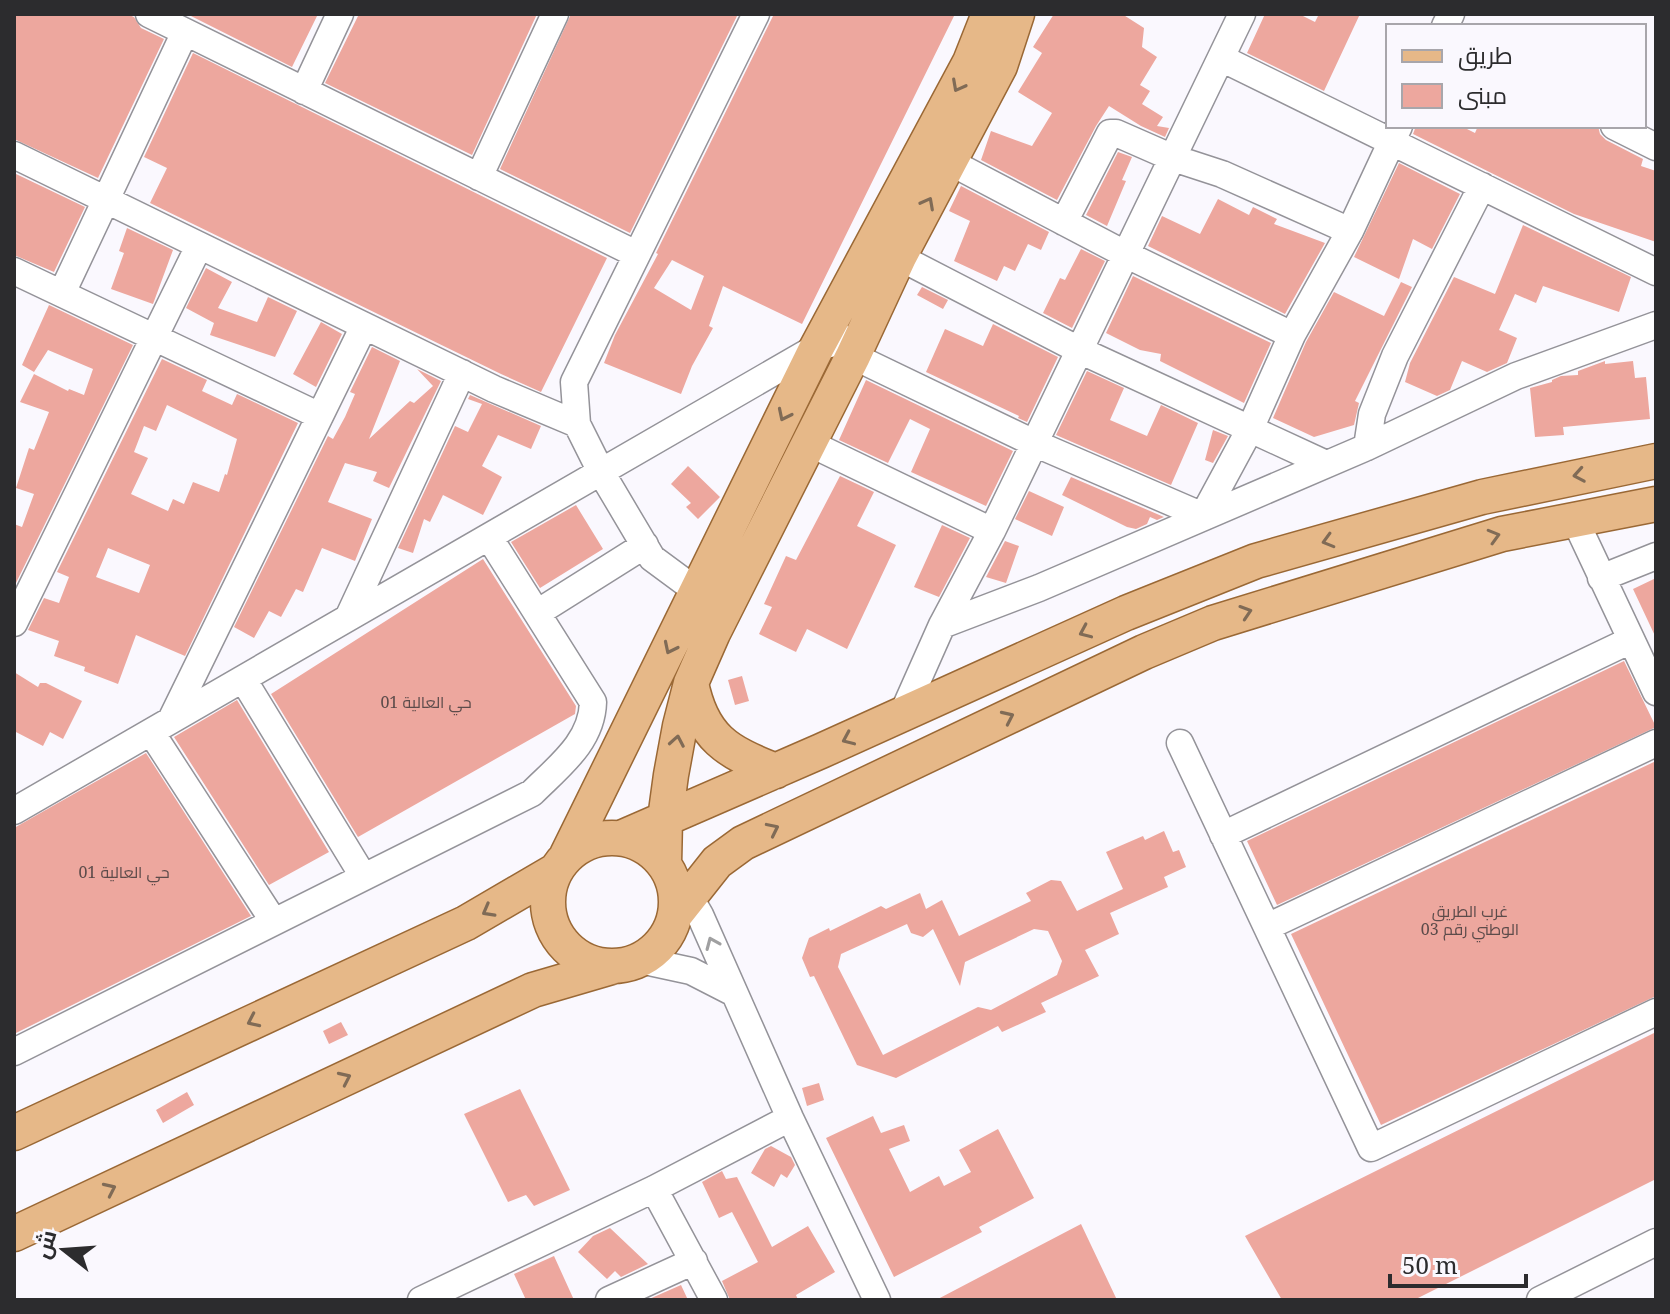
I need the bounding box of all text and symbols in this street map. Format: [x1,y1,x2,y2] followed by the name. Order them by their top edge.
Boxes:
[1386,24,1646,128] legend
[1458,38,1513,71] text: طريق
[952,77,967,92] one-way arrow
[1458,78,1507,111] text: مبنى
[919,196,934,211] one-way arrow
[778,406,794,421] one-way arrow
[1573,466,1586,483] one-way arrow
[1487,529,1501,546] one-way arrow
[1321,532,1335,548] one-way arrow
[1238,605,1252,621] one-way arrow
[1078,622,1093,638] one-way arrow
[664,640,680,654] one-way arrow
[380,691,472,716] house number: حي العالية 01
[1000,711,1014,727] one-way arrow
[842,729,856,745] one-way arrow
[668,735,685,748] one-way arrow
[765,823,780,839] one-way arrow
[78,861,170,886] house number: حي العالية 01
[1421,900,1519,943] house number: غرب الطريق الوطني رقم 03
[482,901,496,916] one-way arrow
[705,937,721,952] one-way arrow
[247,1011,261,1027] one-way arrow
[337,1072,351,1088] one-way arrow
[102,1183,116,1199] one-way arrow
[24,1210,104,1290] north arrow
[25,1226,62,1262] text: ش
[1390,1238,1526,1288] scale bar
[1402,1248,1458,1281] text: 50 m

